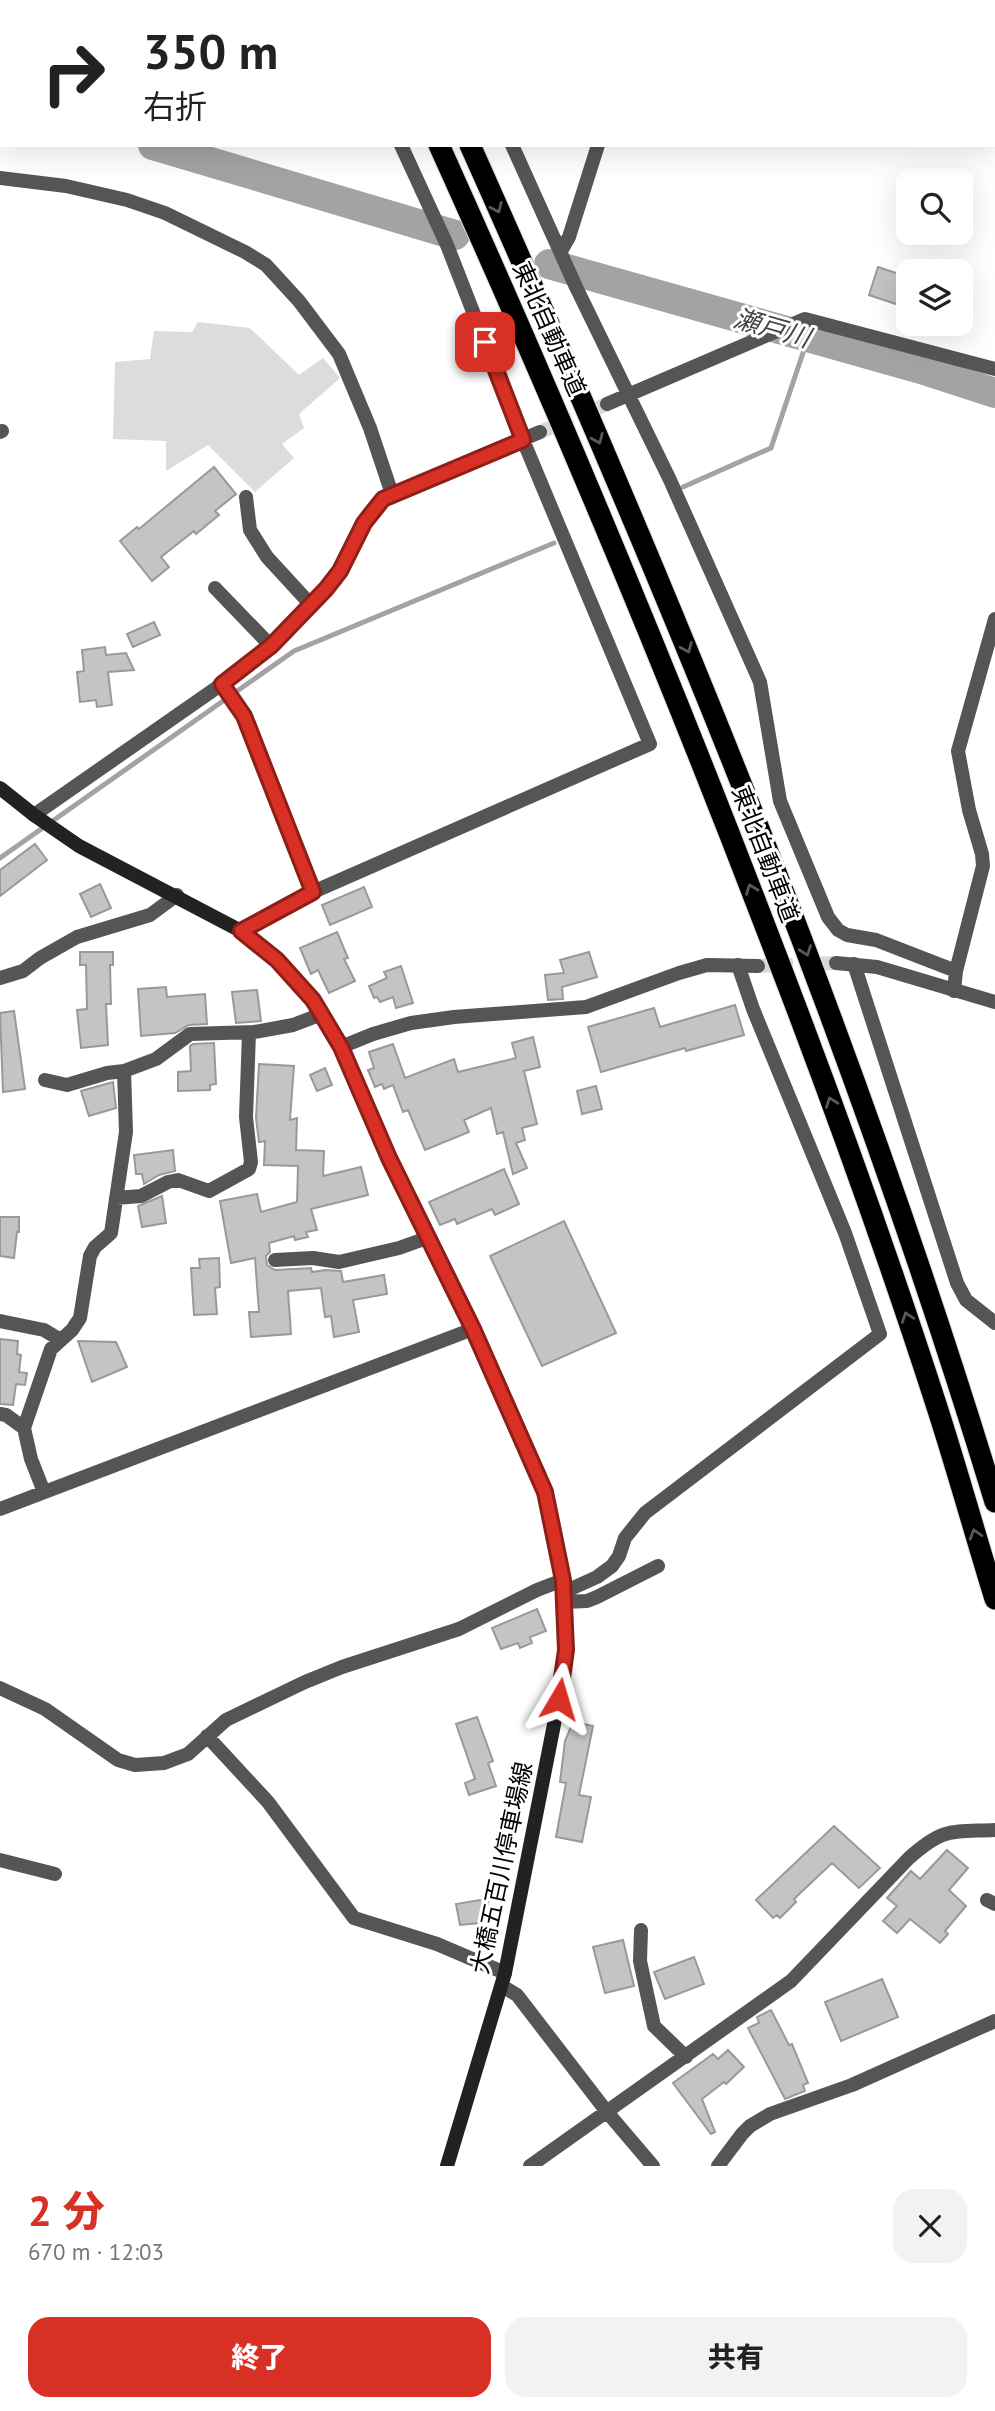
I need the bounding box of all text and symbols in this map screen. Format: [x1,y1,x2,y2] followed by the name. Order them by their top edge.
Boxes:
[143,19,278,83] text: 350 m
[28,28,119,119] icon: right
[143,85,207,127] text: 右折
[896,168,973,336] map controls
[896,168,973,245] button: search
[489,200,503,213] one-way arrow
[506,257,593,401] street label: 東北自動車道
[896,259,973,336] button: layers
[730,301,817,355] water label: 瀬戸川
[455,312,515,372] pin
[466,323,504,361] icon: arrive
[590,431,604,444] one-way arrow
[679,641,693,653] one-way arrow
[725,781,806,927] street label: 東北自動車道
[746,884,760,896] one-way arrow
[797,945,811,957] one-way arrow
[825,1097,839,1109] one-way arrow
[900,1311,915,1323] one-way arrow
[969,1528,984,1540] one-way arrow
[522,1662,596,1736] position arrow
[464,1759,539,1977] street label: 大橋五百川停車場線
[28,2183,104,2238] text: 2 分
[893,2189,967,2263] button: close
[28,2237,164,2266] text: 670 m · 12:03
[28,2317,491,2397] button: 終了
[505,2317,967,2397] button: 共有

